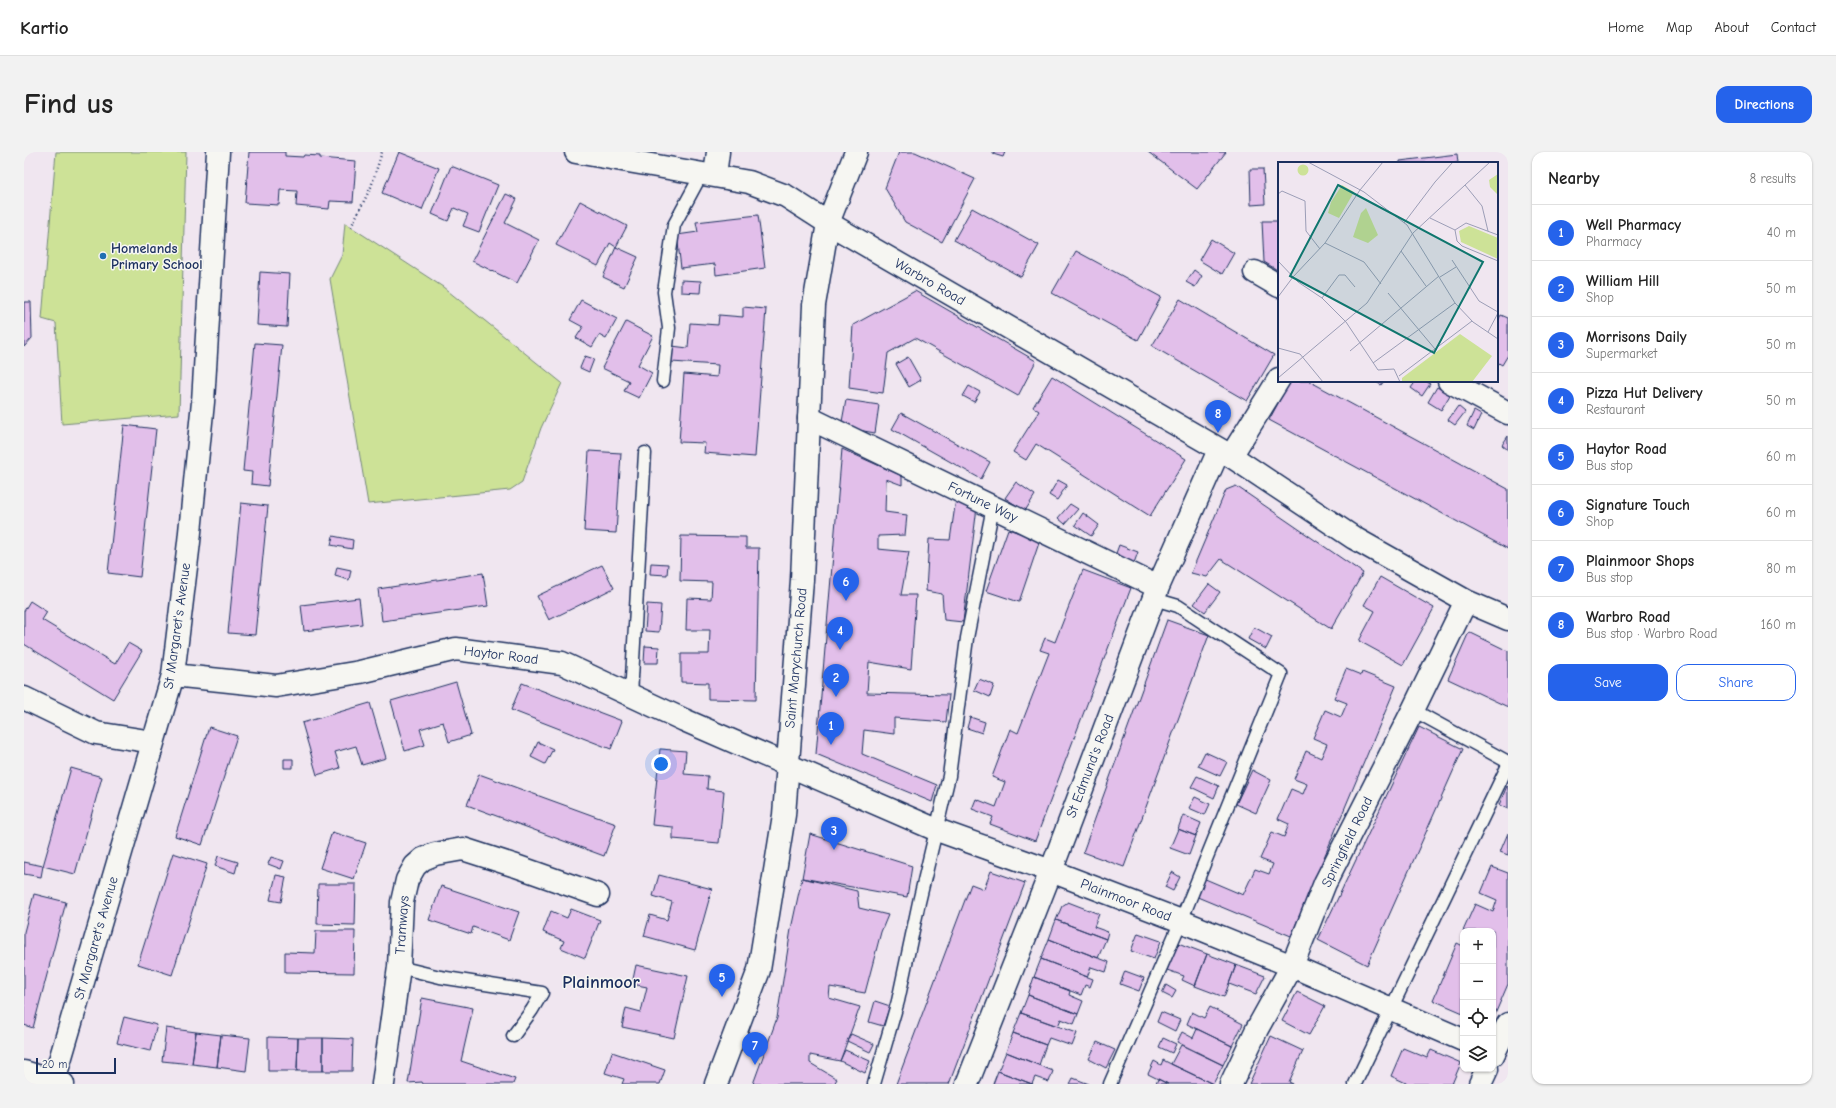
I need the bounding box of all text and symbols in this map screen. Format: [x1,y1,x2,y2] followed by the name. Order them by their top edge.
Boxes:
[20,17,69,39] text: Kartio
[1608,19,1644,36] text: Home
[1666,19,1692,36] text: Map
[1714,19,1749,36] text: About
[1771,19,1816,36] text: Contact
[1716,86,1812,123] button: Directions
[24,88,113,120] text: Find us
[1278,162,1498,382] inset map
[1548,169,1599,188] text: Nearby
[1750,171,1796,186] text: 8 results
[1586,216,1681,234] text: Well Pharmacy
[1558,225,1564,240] text: 1
[1767,225,1796,240] text: 40 m
[1586,234,1642,249] text: Pharmacy
[111,240,202,273] place label: Homelands Primary School
[98,251,108,261] marker: Homelands Primary School
[892,255,968,309] street label: Warbro Road
[1586,272,1659,290] text: William Hill
[1558,281,1564,296] text: 2
[1766,281,1796,296] text: 50 m
[1586,290,1614,305] text: Shop
[1586,328,1687,346] text: Morrisons Daily
[1558,337,1564,352] text: 3
[1766,337,1796,352] text: 50 m
[1586,346,1657,361] text: Supermarket
[1586,384,1703,402] text: Pizza Hut Delivery
[1558,393,1564,408] text: 4
[1766,393,1796,408] text: 50 m
[1205,400,1231,433] pin: 8
[1586,402,1645,417] text: Restaurant
[1586,440,1667,458] text: Haytor Road
[1558,449,1564,464] text: 5
[1766,449,1796,464] text: 60 m
[1586,458,1633,473] text: Bus stop
[945,478,1021,527] street label: Fortune Way
[1586,496,1690,514] text: Signature Touch
[1558,505,1564,520] text: 6
[1766,505,1796,520] text: 60 m
[1586,514,1614,529] text: Shop
[1586,552,1694,570] text: Plainmoor Shops
[1558,561,1564,576] text: 7
[1766,561,1796,576] text: 80 m
[160,562,194,690] street label: St Margaret's Avenue
[833,568,859,601] pin: 6
[1586,570,1633,585] text: Bus stop
[781,587,811,729] street label: Saint Marychurch Road
[1586,608,1670,626] text: Warbro Road
[827,617,853,650] pin: 4
[1558,617,1564,632] text: 8
[1761,617,1796,632] text: 160 m
[1586,626,1717,641] text: Bus stop · Warbro Road
[463,642,539,668] street label: Haytor Road
[823,664,849,697] pin: 2
[1548,664,1668,701] button: Save
[1676,664,1796,701] button: Share
[818,712,844,745] pin: 1
[1062,712,1118,820] street label: St Edmund's Road
[651,754,671,774] your location
[1318,794,1376,890] street label: Springfield Road
[821,817,847,850] pin: 3
[70,874,122,1002] street label: St Margaret's Avenue
[1078,875,1174,925] street label: Plainmoor Road
[391,895,413,955] street label: Tramways
[1460,928,1496,1072] map controls
[1460,928,1496,964] button: +
[709,964,735,997] pin: 5
[1460,964,1496,1000] button: −
[562,972,641,993] district label: Plainmoor
[1460,1000,1496,1036] button: locate
[742,1032,768,1065] pin: 7
[1460,1036,1496,1072] button: layers
[36,1056,116,1075] scale bar
[42,1058,67,1071] text: 20 m

